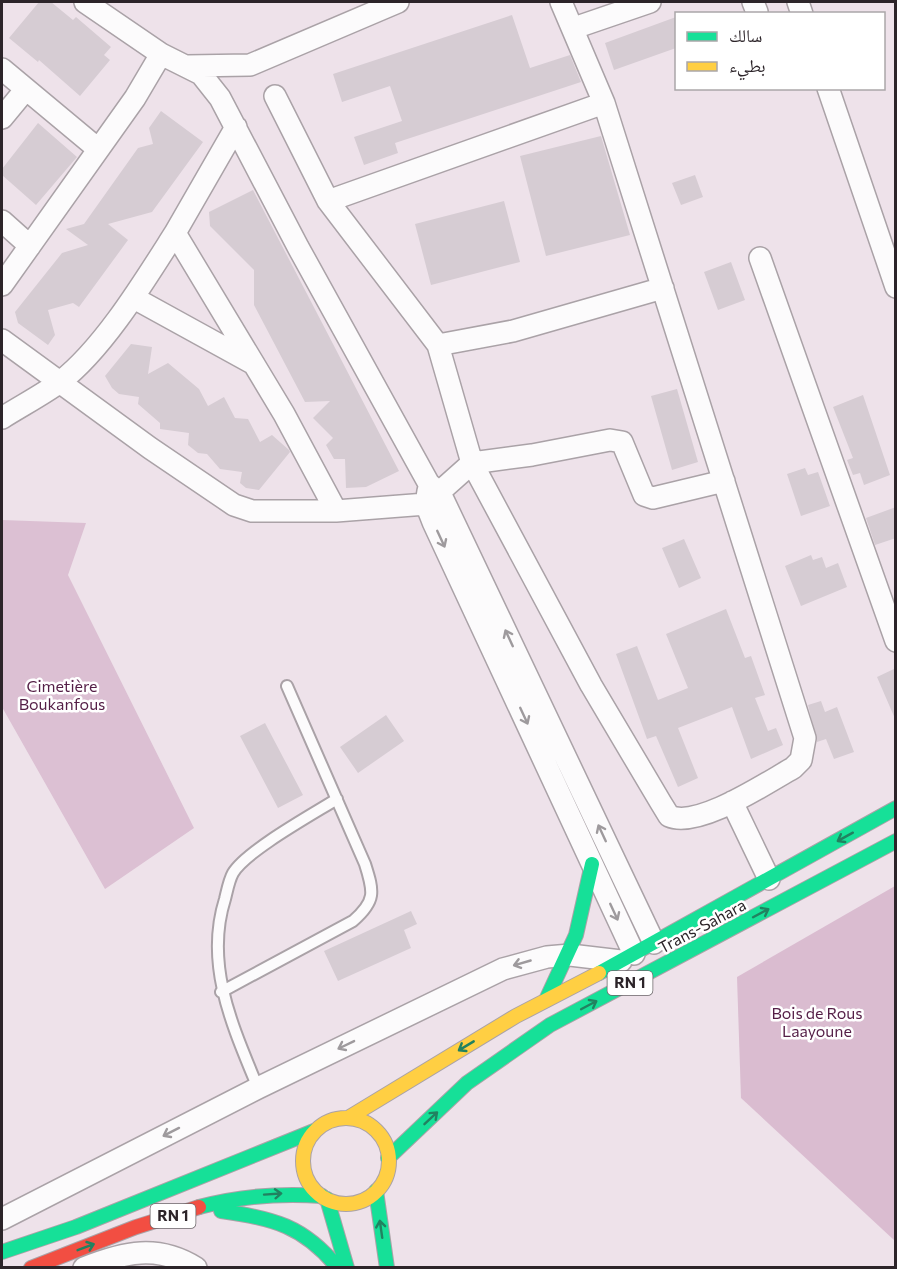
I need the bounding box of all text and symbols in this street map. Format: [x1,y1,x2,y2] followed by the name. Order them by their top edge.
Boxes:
[675,12,885,90] legend
[729,24,762,46] text: سالك
[729,54,766,81] text: بطيء
[436,530,448,548] one-way arrow
[503,629,515,647] one-way arrow
[19,676,105,713] park label: Cimetière Boukanfous
[518,707,530,725] one-way arrow
[595,825,607,843] one-way arrow
[836,831,853,843] one-way arrow
[655,894,749,957] street label: Trans-Sahara
[609,903,621,921] one-way arrow
[751,907,769,918] one-way arrow
[513,958,532,970] one-way arrow
[608,971,652,995] road number: RN 1
[579,999,597,1010] one-way arrow
[771,1003,863,1040] park label: Bois de Rous Laayoune
[337,1040,355,1052] one-way arrow
[458,1041,475,1053] one-way arrow
[424,1111,439,1125] one-way arrow
[163,1126,180,1138] one-way arrow
[262,1188,282,1199] one-way arrow
[150,1204,195,1228] road number: RN 1
[376,1220,387,1240] one-way arrow
[76,1240,94,1251] one-way arrow

